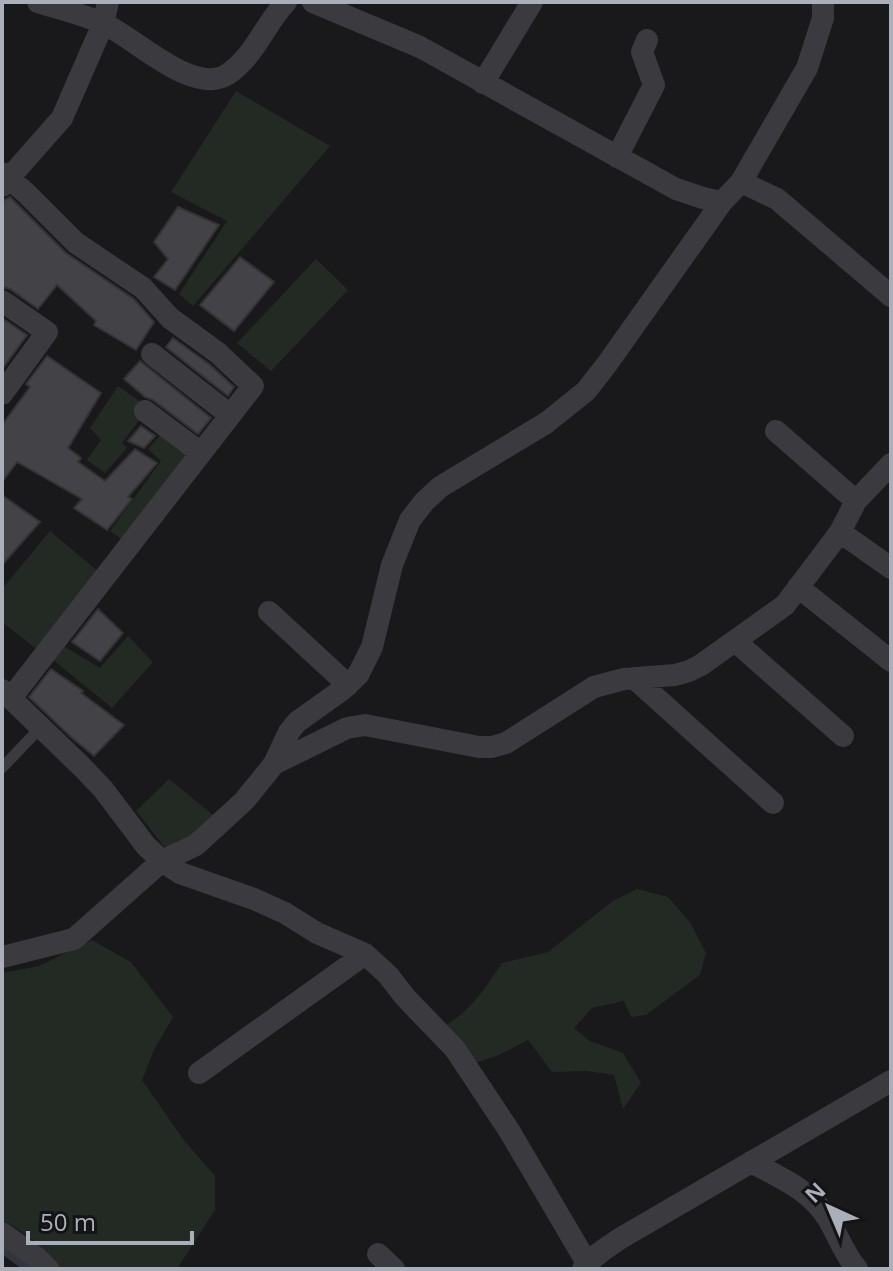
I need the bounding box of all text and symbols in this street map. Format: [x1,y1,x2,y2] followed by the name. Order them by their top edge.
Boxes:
[789,1167,869,1247] north arrow
[798,1175,831,1209] text: N
[28,1195,192,1245] scale bar
[40,1205,96,1238] text: 50 m

